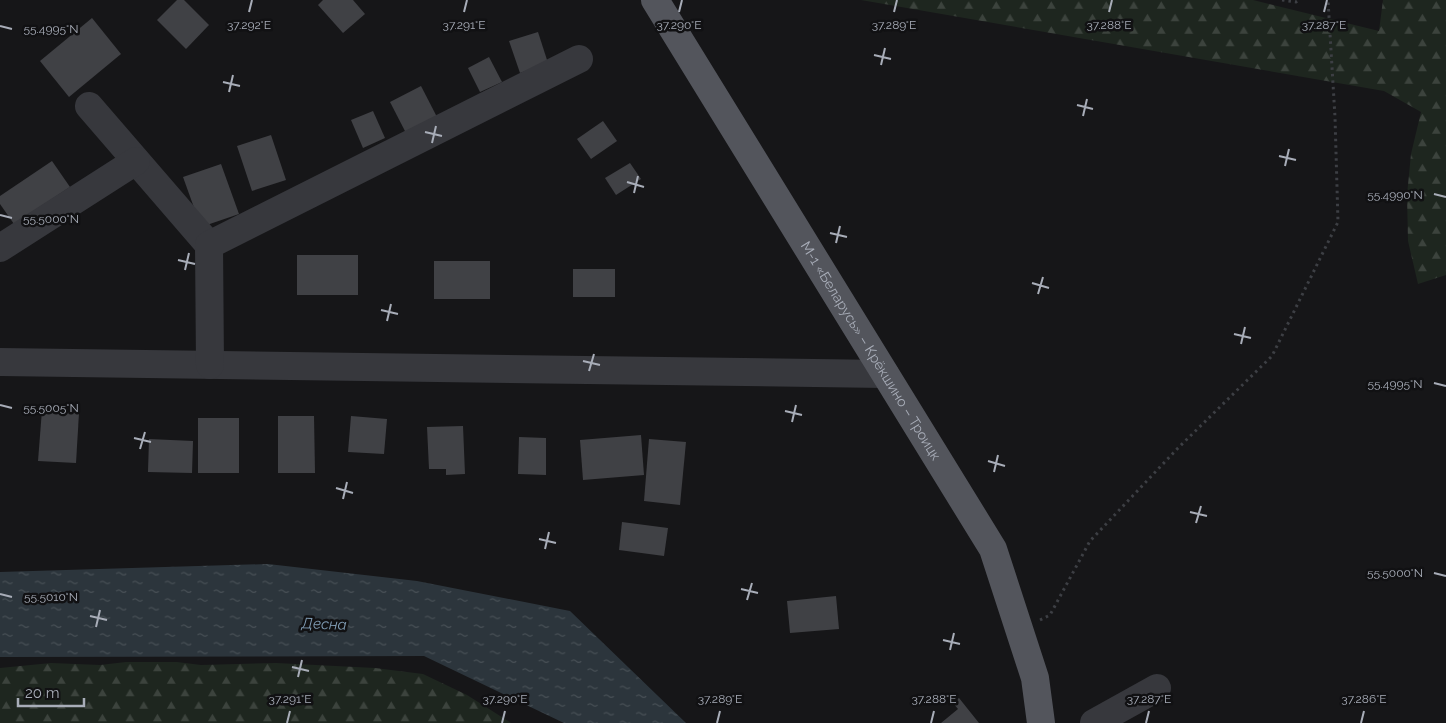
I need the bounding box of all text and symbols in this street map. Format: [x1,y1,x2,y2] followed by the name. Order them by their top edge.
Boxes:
[227,18,271,32] text: 37.292°E
[443,18,485,32] text: 37.291°E
[656,18,702,32] text: 37.290°E
[872,18,916,32] text: 37.289°E
[1086,18,1132,32] text: 37.288°E
[1302,18,1346,32] text: 37.287°E
[24,22,78,36] text: 55.4995°N
[1367,188,1423,202] text: 55.4990°N
[23,212,79,226] text: 55.5000°N
[798,239,944,463] street label: М-1 «Беларусь» – Крёкшино – Троицк
[1368,377,1422,391] text: 55.4995°N
[23,401,79,415] text: 55.5005°N
[1367,566,1423,580] text: 55.5000°N
[24,590,78,604] text: 55.5010°N
[300,614,347,634] water label: Десна
[18,676,84,708] scale bar
[25,684,60,702] text: 20 m
[269,692,311,706] text: 37.291°E
[482,692,528,706] text: 37.290°E
[698,692,742,706] text: 37.289°E
[911,692,957,706] text: 37.288°E
[1127,692,1171,706] text: 37.287°E
[1341,692,1387,706] text: 37.286°E

